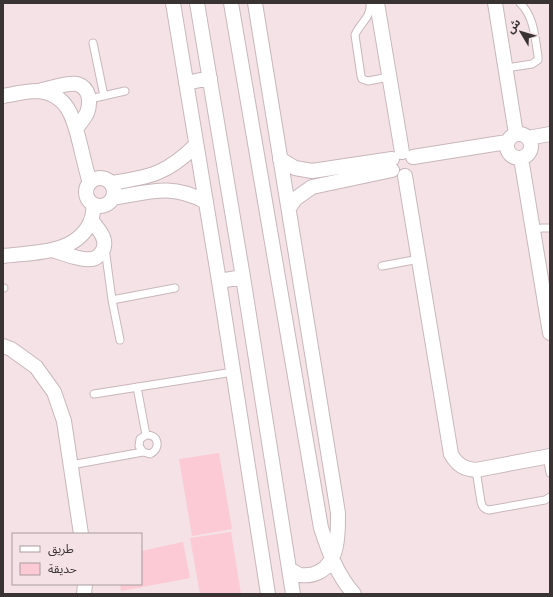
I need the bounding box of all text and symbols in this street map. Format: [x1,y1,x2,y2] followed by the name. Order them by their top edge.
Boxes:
[501,12,541,52] north arrow
[503,16,523,36] text: ش
[12,533,142,585] legend
[48,541,74,557] text: طريق
[48,561,77,576] text: حديقة

